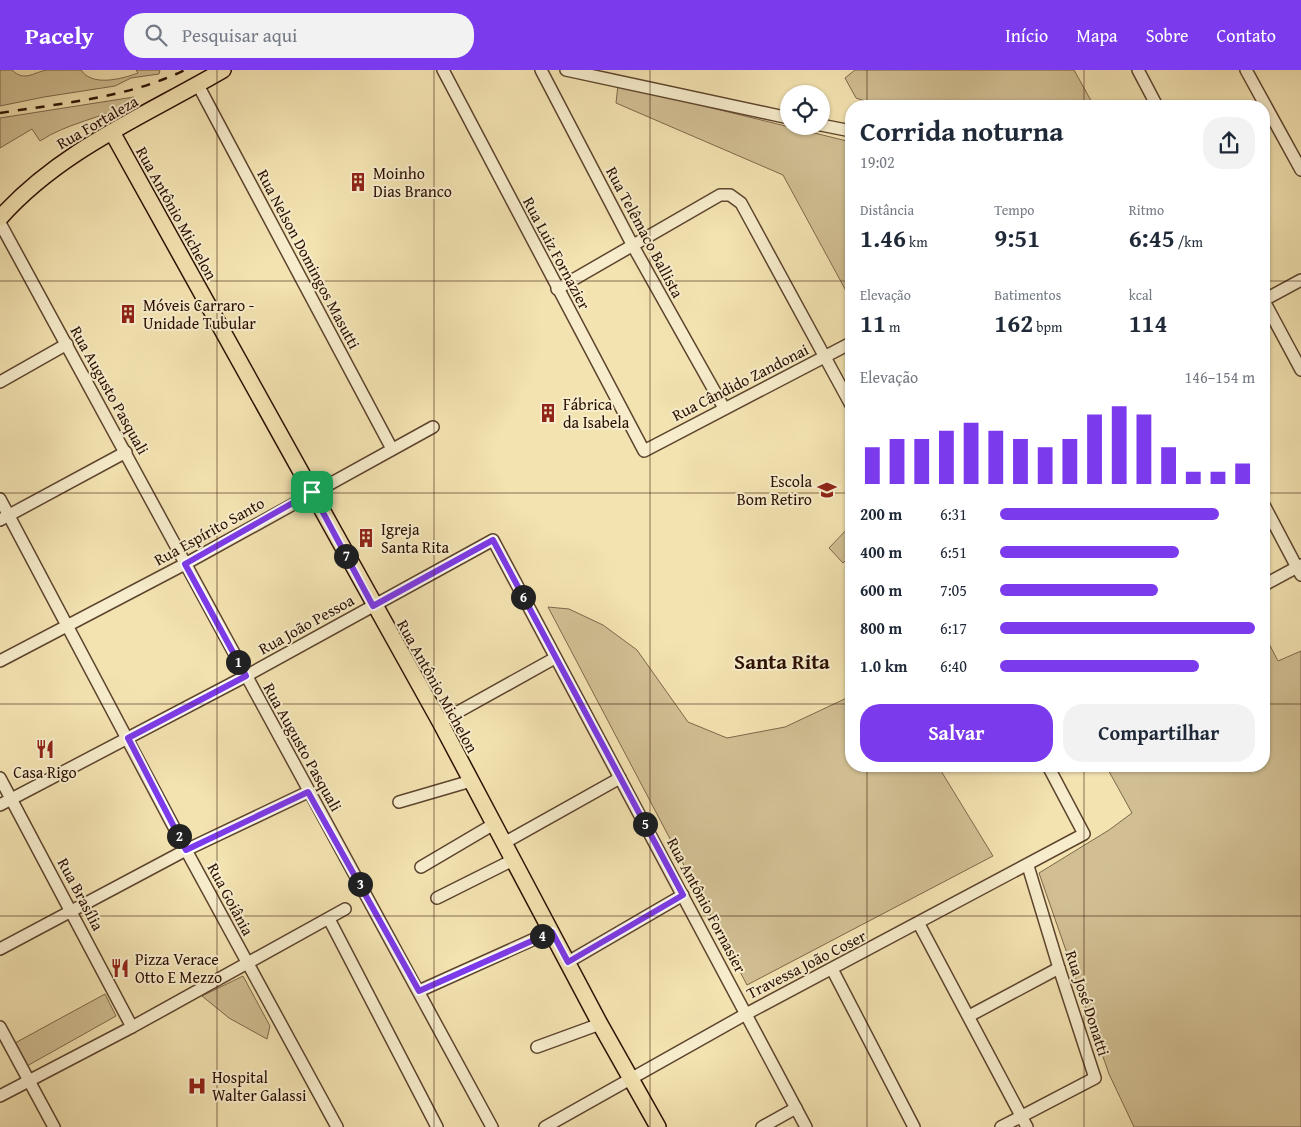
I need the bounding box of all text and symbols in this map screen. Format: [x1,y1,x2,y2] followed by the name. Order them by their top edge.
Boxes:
[124,13,474,58] search box
[25,18,94,53] text: Pacely
[142,21,170,49] icon: search
[182,21,297,49] text: Pesquisar aqui
[1005,22,1048,49] text: Início
[1076,22,1118,49] text: Mapa
[1146,22,1189,49] text: Sobre
[1217,22,1276,49] text: Contato
[780,85,830,135] map controls
[780,85,830,135] button: locate
[52,89,143,155] street label: Rua Fortaleza
[860,110,1064,151] text: Corrida noturna
[1203,117,1255,169] button: share
[130,142,224,284] street label: Rua Antônio Michelon
[860,150,895,174] text: 19:02
[373,161,452,203] place label: Moinho Dias Branco
[600,162,690,302] street label: Rua Telêmaco Ballista
[251,165,367,354] street label: Rua Nelson Domingos Masutti
[347,171,369,193] building icon: Moinho Dias Branco
[517,192,597,314] street label: Rua Luiz Fornazier
[860,200,914,220] text: Distância
[994,200,1034,220] text: Tempo
[1129,200,1164,220] text: Ritmo
[860,220,906,256] text: 1.46
[994,220,1040,256] text: 9:51
[1129,220,1175,256] text: 6:45
[906,232,928,252] text: km
[1175,232,1203,252] text: /km
[860,285,911,305] text: Elevação
[994,285,1061,305] text: Batimentos
[1129,285,1153,305] text: kcal
[143,293,256,335] place label: Móveis Carraro - Unidade Tubular
[117,303,139,325] building icon: Móveis Carraro - Unidade Tubular
[860,305,886,341] text: 11
[994,305,1033,341] text: 162
[1129,305,1168,341] text: 114
[886,317,900,337] text: m
[1033,317,1063,337] text: bpm
[65,321,156,459] street label: Rua Augusto Pasquali
[668,337,813,427] street label: Rua Cândido Zandonai
[860,365,918,389] text: Elevação
[1185,365,1255,389] text: 146–154 m
[563,392,630,434] place label: Fábrica da Isabela
[537,402,559,424] building icon: Fábrica da Isabela
[737,469,812,511] place label: Escola Bom Retiro
[291,471,333,513] pin
[298,478,326,506] icon: arrive
[816,479,838,501] school or university icon: Escola Bom Retiro
[149,491,269,571] street label: Rua Espírito Santo
[860,502,902,526] text: 200 m
[940,502,967,526] text: 6:31
[381,517,449,559] place label: Igreja Santa Rita
[355,527,377,549] building icon: Igreja Santa Rita
[860,540,902,564] text: 400 m
[940,540,967,564] text: 6:51
[334,544,358,568] pin: 7
[343,546,350,566] text: 7
[860,578,902,602] text: 600 m
[940,578,967,602] text: 7:05
[510,584,536,610] pin: 6
[520,587,527,607] text: 6
[254,588,359,660] street label: Rua João Pessoa
[391,615,485,757] street label: Rua Antônio Michelon
[860,616,902,640] text: 800 m
[940,616,967,640] text: 6:17
[734,646,830,677] district label: Santa Rita
[226,650,250,674] pin: 1
[235,652,242,672] text: 1
[860,654,907,678] text: 1.0 km
[940,654,967,678] text: 6:40
[258,678,349,816] street label: Rua Augusto Pasquali
[860,704,1053,762] button: Salvar
[1063,704,1255,762] button: Compartilhar
[34,738,56,760] restaurant icon: Casa Rigo
[13,760,77,784] place label: Casa Rigo
[632,812,658,836] pin: 5
[642,814,649,834] text: 5
[166,824,192,848] pin: 2
[176,826,183,846] text: 2
[661,833,753,977] street label: Rua Antônio Fornasier
[52,853,110,935] street label: Rua Brasília
[202,858,260,940] street label: Rua Goiânia
[348,872,372,896] pin: 3
[357,874,364,894] text: 3
[742,923,870,1005] street label: Travessa João Coser
[530,924,554,948] pin: 4
[539,926,546,946] text: 4
[135,947,222,989] place label: Pizza Verace Otto E Mezzo
[1060,947,1117,1059] street label: Rua José Donatti
[109,957,131,979] restaurant icon: Pizza Verace Otto E Mezzo
[212,1065,307,1107] place label: Hospital Walter Galassi
[186,1075,208,1097] hospital icon: Hospital Walter Galassi

